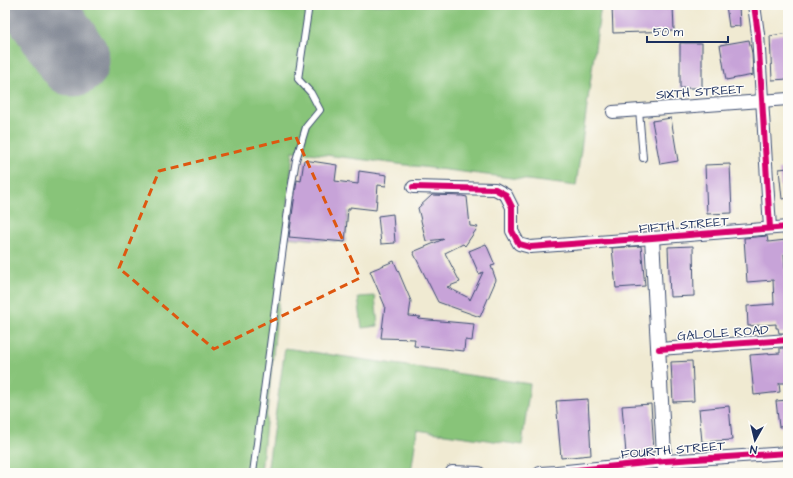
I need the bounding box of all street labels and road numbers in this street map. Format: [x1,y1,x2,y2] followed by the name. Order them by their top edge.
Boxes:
[655,80,746,104] street label: SIXTH STREET
[638,212,731,238] street label: FIFTH STREET
[677,321,770,345] street label: GALOLE ROAD
[620,436,727,464] street label: FOURTH STREET

